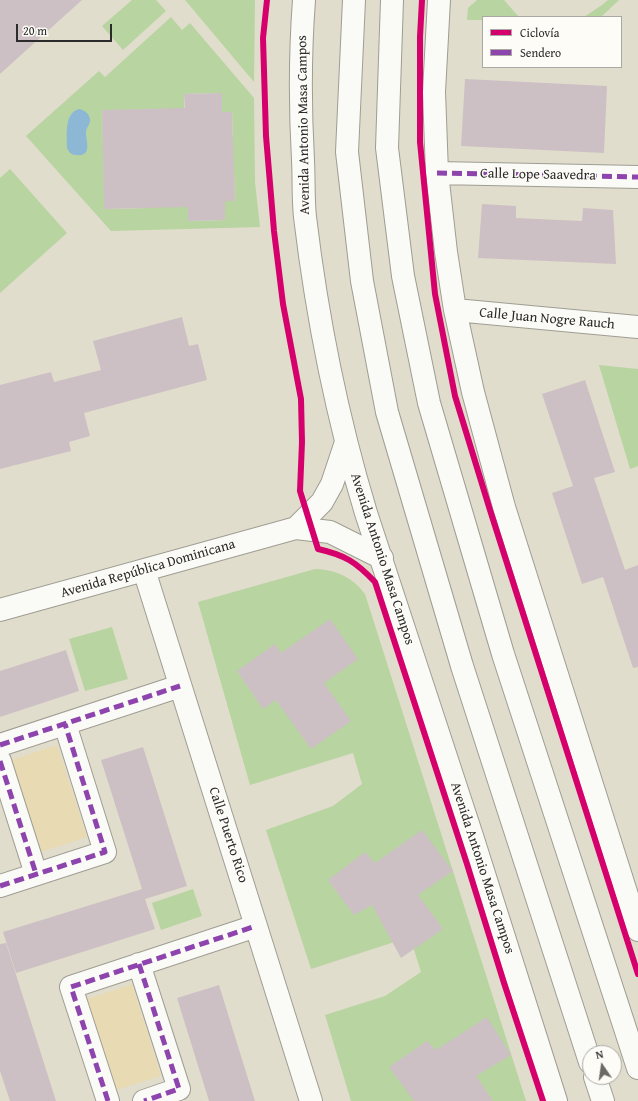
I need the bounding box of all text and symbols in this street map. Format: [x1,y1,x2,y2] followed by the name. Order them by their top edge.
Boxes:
[18,16,114,42] scale bar
[482,16,622,68] legend
[23,22,47,39] text: 20 m
[520,24,559,41] text: Ciclovía
[294,35,314,215] street label: Avenida Antonio Masa Campos
[520,44,561,61] text: Sendero
[480,166,596,184] street label: Calle Lope Saavedra
[479,305,615,333] street label: Calle Juan Nogre Rauch
[346,471,418,647] street label: Avenida Antonio Masa Campos
[59,536,237,602] street label: Avenida República Dominicana
[446,780,518,956] street label: Avenida Antonio Masa Campos
[205,785,251,885] street label: Calle Puerto Rico
[582,1045,622,1085] north arrow
[594,1046,605,1063] text: N

